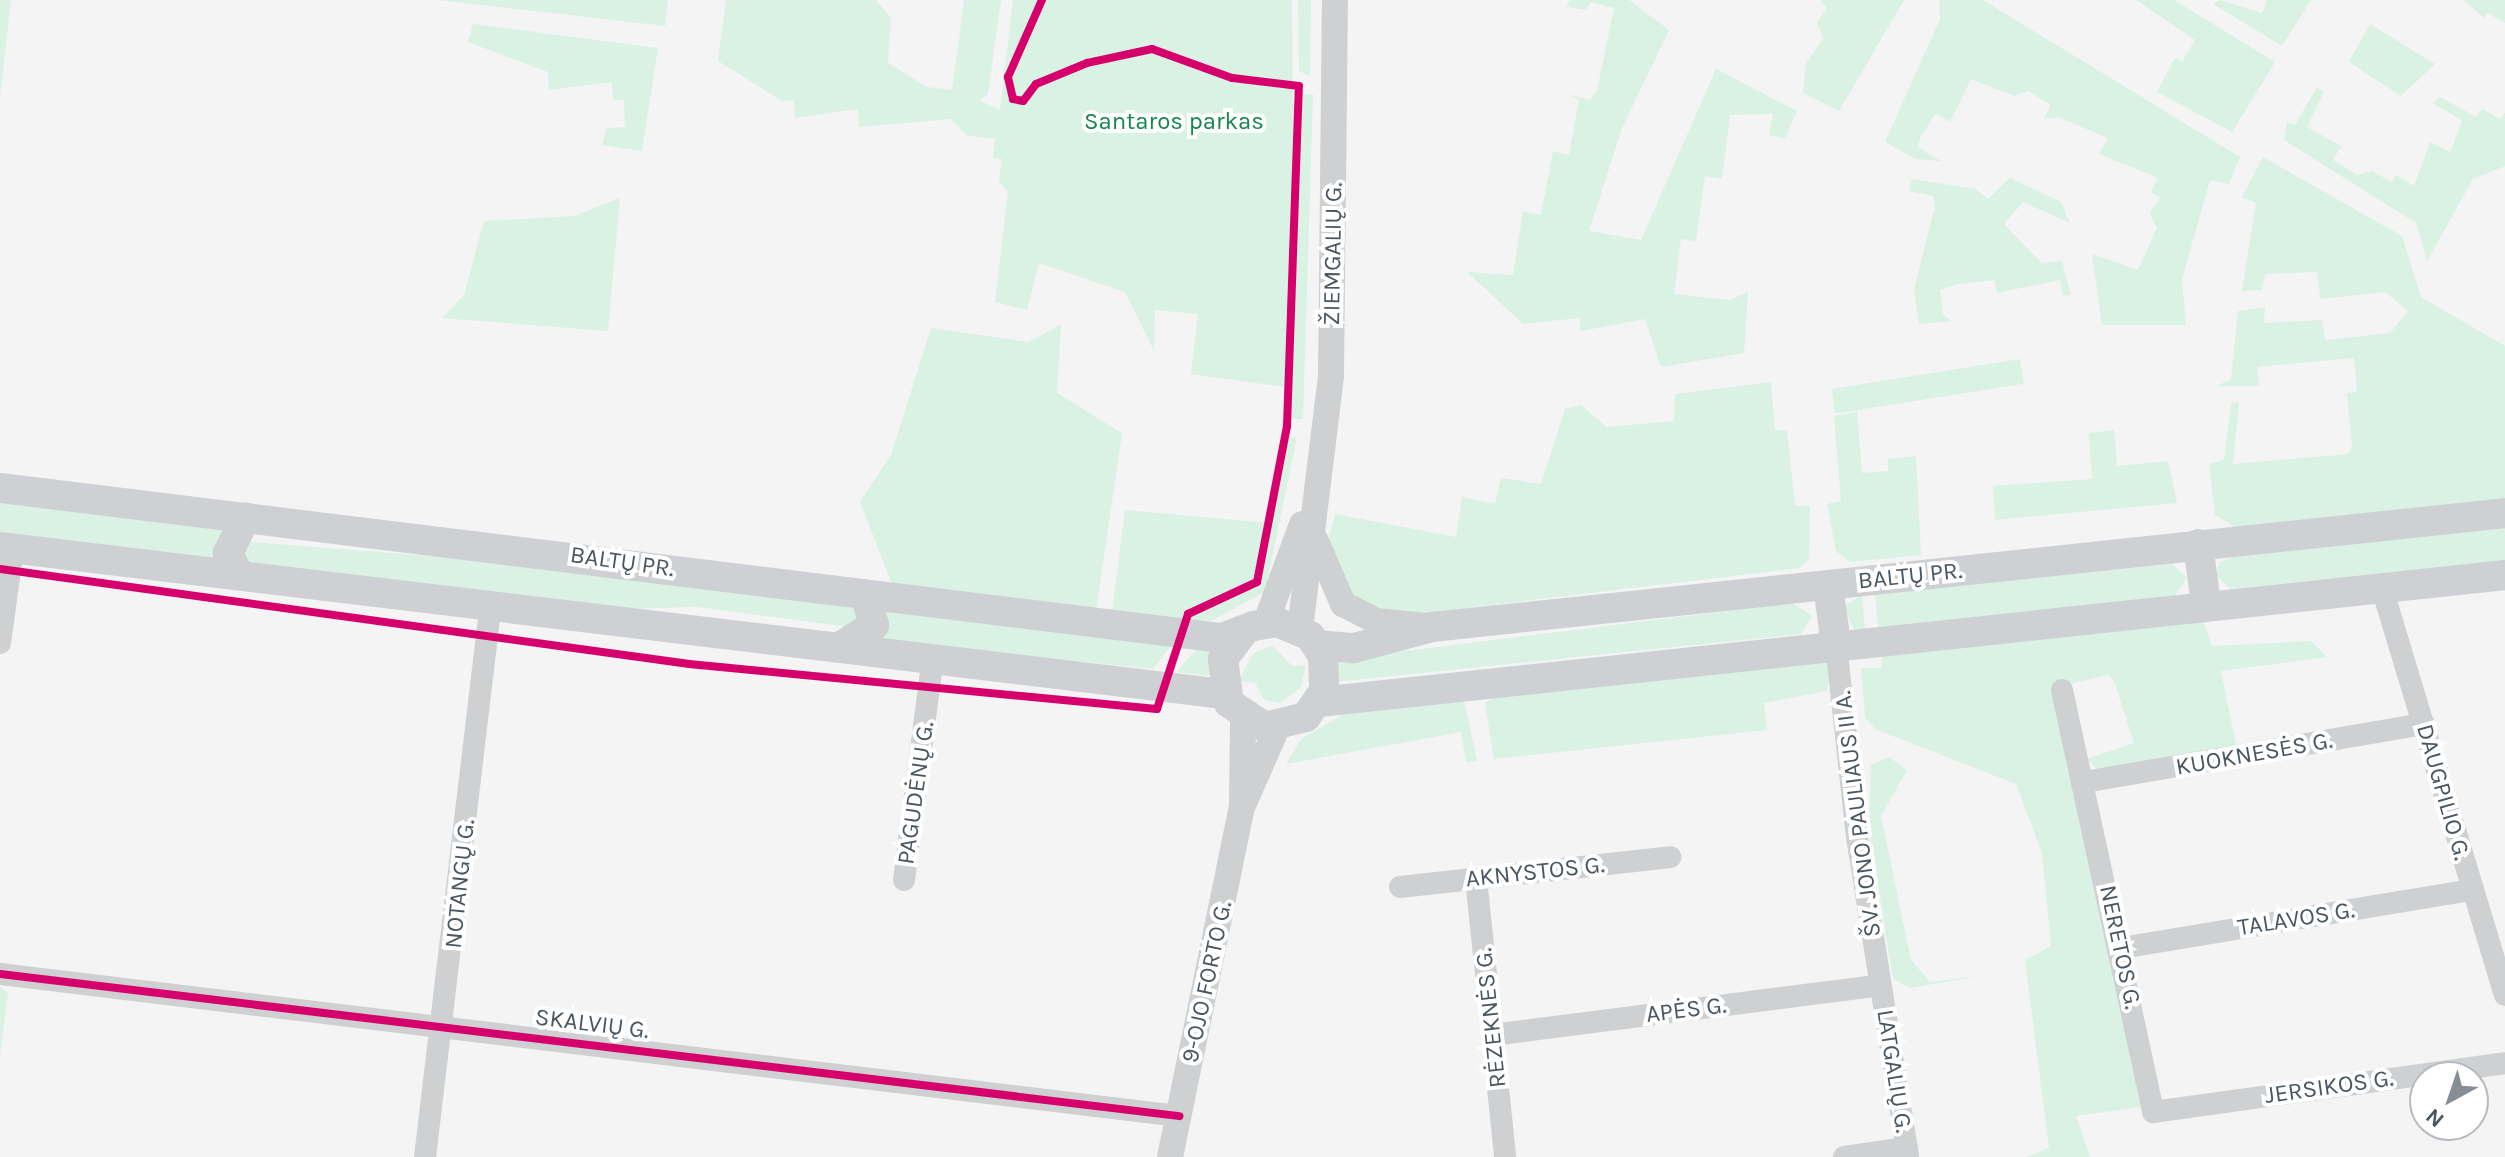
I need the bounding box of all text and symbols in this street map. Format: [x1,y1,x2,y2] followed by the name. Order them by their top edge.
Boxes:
[1084,108,1264,136] park label: Santaros parkas
[1317,182,1349,326] street label: ŽIEMGALIŲ G.
[568,540,676,584] street label: BALTŲ PR.
[1857,556,1963,596] street label: BALTŲ PR.
[1829,689,1887,939] street label: ŠV. JONO PAULIAUS II A.
[892,720,940,866] street label: PAGUDĖNŲ G.
[2410,721,2476,863] street label: DAUGPILIO G.
[2174,726,2334,782] street label: KUOKNESĖS G.
[439,818,481,950] street label: NOTANGŲ G.
[1464,850,1606,894] street label: AKNYSTOS G.
[2093,883,2147,1011] street label: NERETOS G.
[2236,896,2356,942] street label: TALAVOS G.
[1176,899,1238,1065] street label: 9-OJO FORTO G.
[1469,947,1513,1089] street label: RĖZEKNĖS G.
[1644,991,1728,1029] street label: APĖS G.
[533,1003,651,1045] street label: SKALVIŲ G.
[1870,1007,1918,1135] street label: LATGALIŲ G.
[2409,1061,2489,1141] north arrow
[2263,1064,2395,1110] street label: JERSIKOS G.
[2420,1103,2449,1133] text: N

